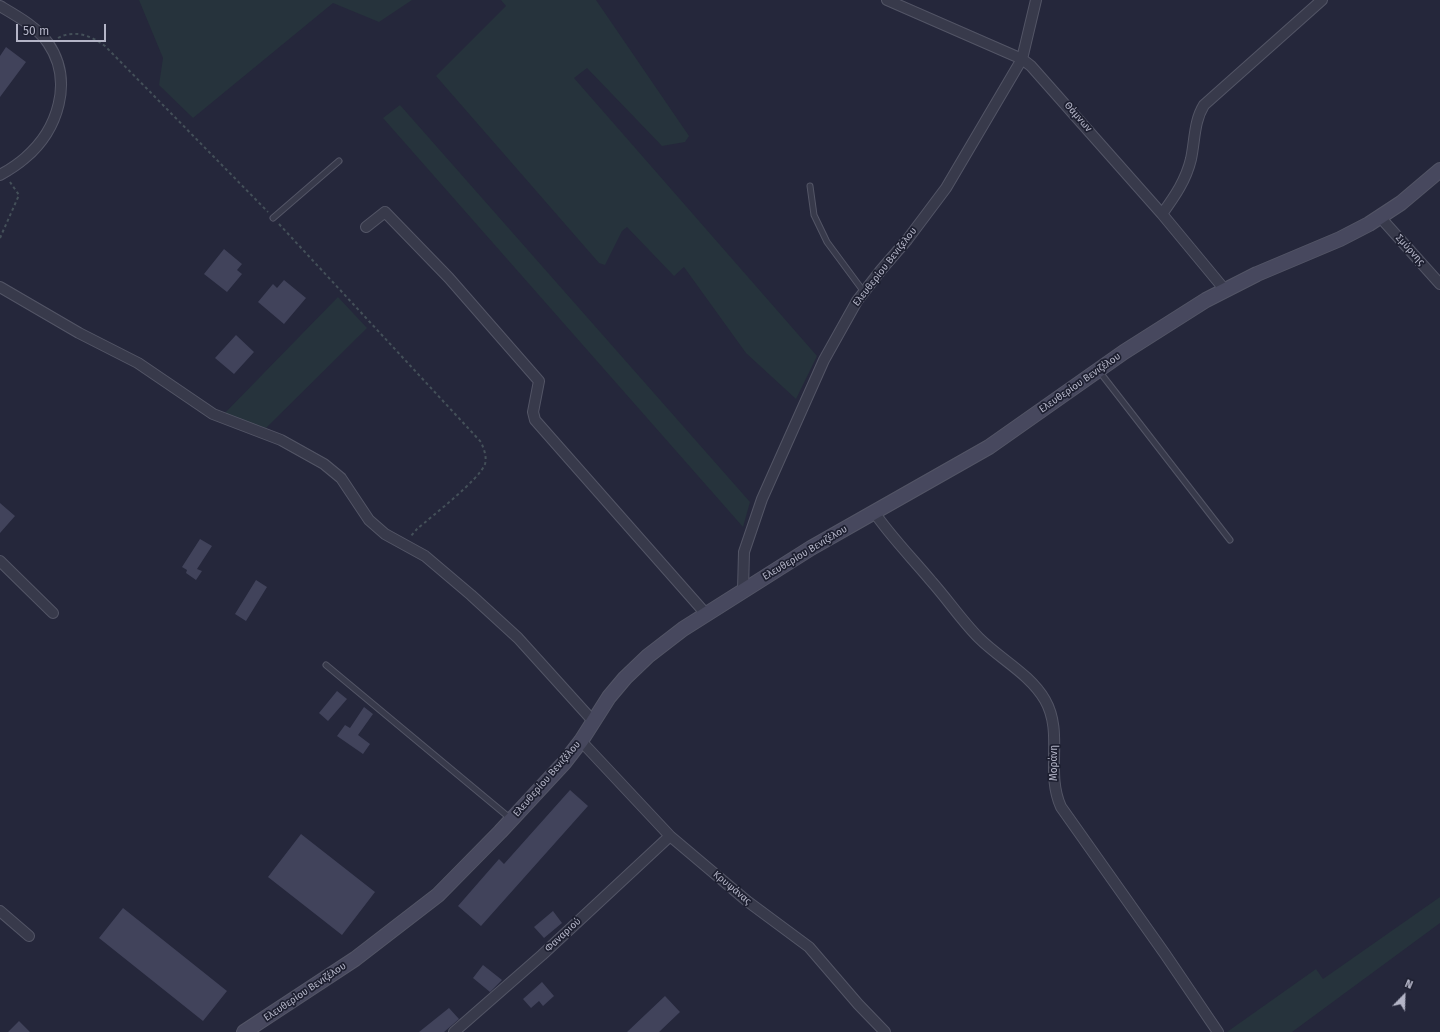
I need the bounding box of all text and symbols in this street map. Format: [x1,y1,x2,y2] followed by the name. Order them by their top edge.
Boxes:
[18,16,108,42] scale bar
[23,24,49,38] text: 50 m
[1062,99,1094,135] street label: Θάμνων
[851,225,919,309] street label: Ελευθερίου Βενιζελου
[1393,232,1427,268] street label: Σμύρνης
[1037,350,1123,416] street label: Ελευθερίου Βενιζέλου
[760,523,850,583] street label: Ελευθερίου Βενιζέλου
[511,739,583,819] street label: Ελευθερίου Βενιζέλου
[1048,745,1060,781] street label: Μοράνη
[710,869,754,907] street label: Κρυψάνας
[542,915,584,955] street label: Φαναριού
[262,960,348,1024] street label: Ελευθερίου Βενιζέλου
[1384,976,1424,1016] north arrow
[1403,977,1415,992] text: N

